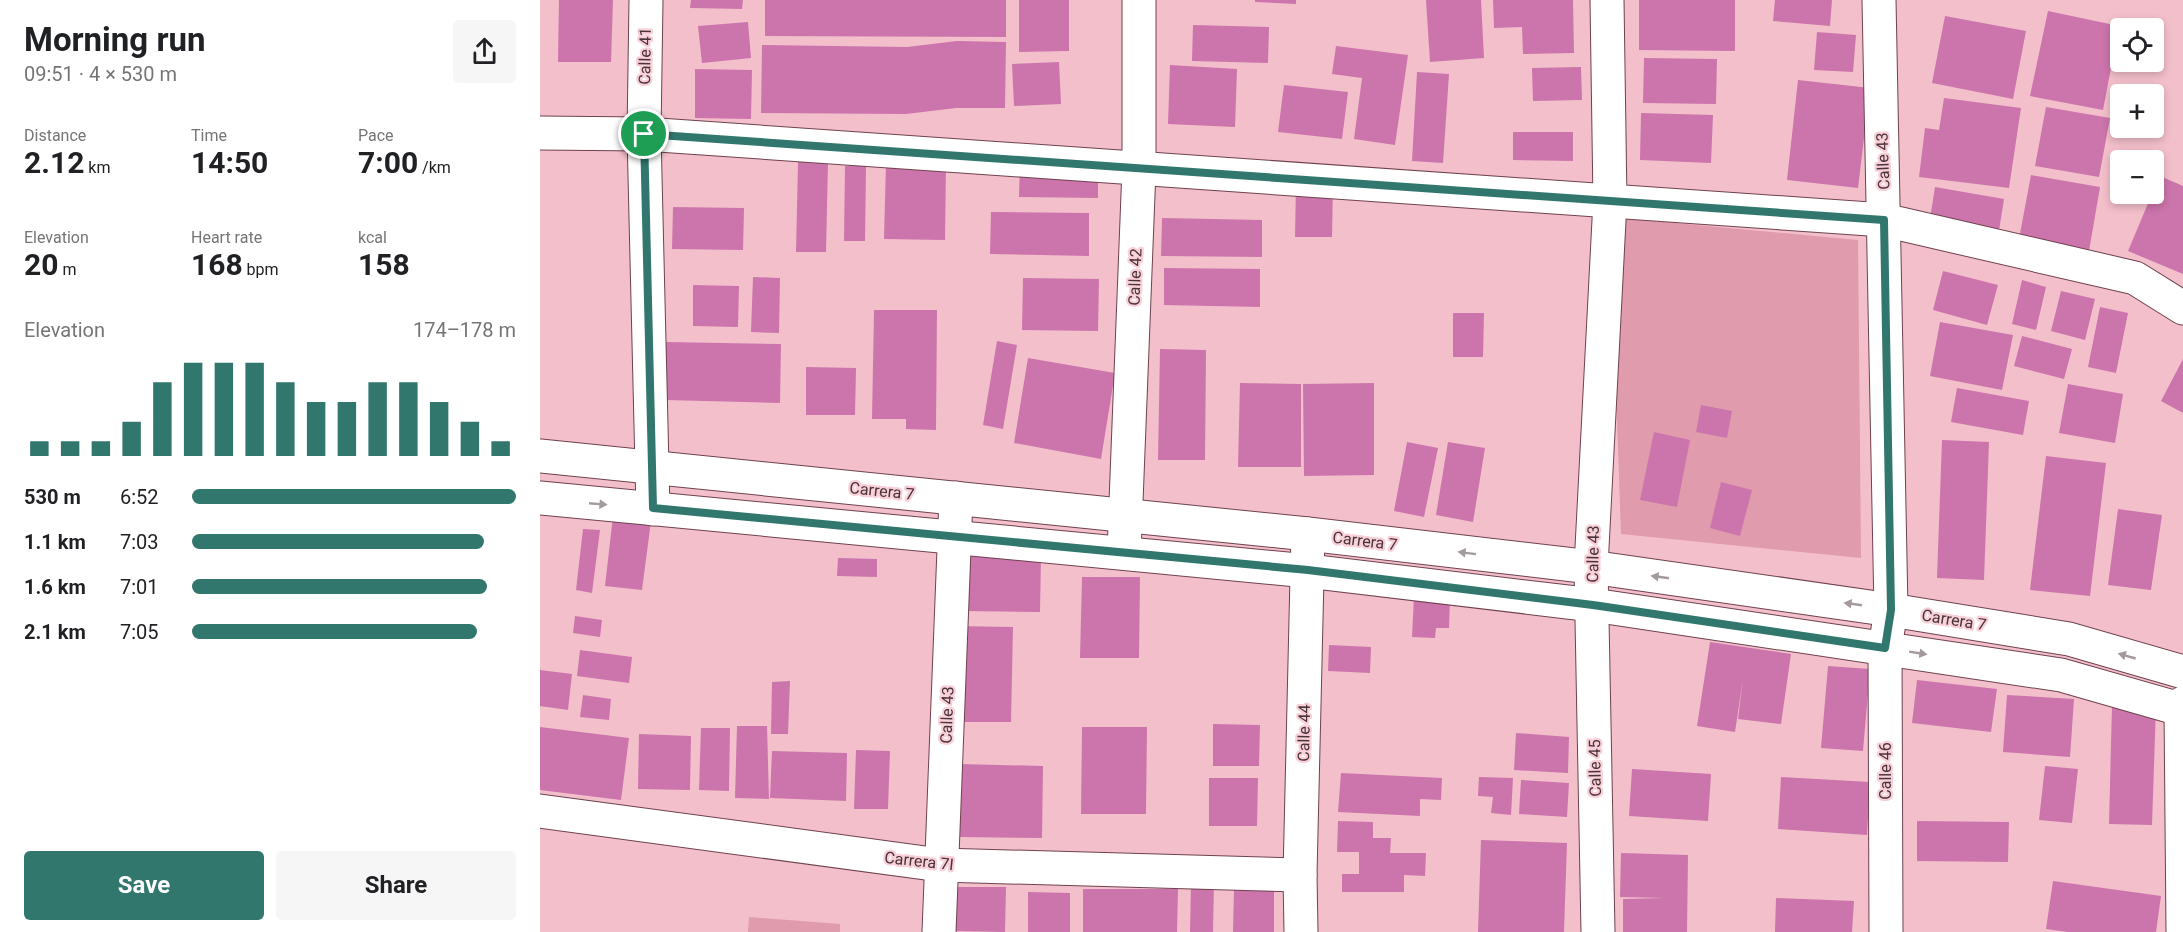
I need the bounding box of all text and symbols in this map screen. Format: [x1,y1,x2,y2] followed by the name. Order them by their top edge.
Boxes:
[2110,18,2164,204] map controls
[2110,18,2164,72] button: locate
[24,20,205,59] text: Morning run
[453,20,516,83] button: share
[635,27,655,85] street label: Calle 41
[24,62,177,86] text: 09:51 · 4 × 530 m
[2110,84,2164,138] button: +
[618,108,669,159] pin
[627,117,660,150] icon: arrive
[24,126,86,145] text: Distance
[191,126,227,145] text: Time
[358,126,394,145] text: Pace
[1873,132,1893,190] street label: Calle 43
[24,145,84,180] text: 2.12
[191,145,268,180] text: 14:50
[358,145,418,180] text: 7:00
[2110,150,2164,204] button: −
[84,158,110,177] text: km
[418,158,451,177] text: /km
[24,228,89,247] text: Elevation
[191,228,262,247] text: Heart rate
[358,228,387,247] text: kcal
[24,247,58,282] text: 20
[191,247,243,282] text: 168
[358,247,410,282] text: 158
[1125,248,1145,306] street label: Calle 42
[58,260,76,279] text: m
[243,260,279,279] text: bpm
[24,318,105,342] text: Elevation
[413,318,516,342] text: 174–178 m
[849,478,915,504] street label: Carrera 7
[24,485,81,509] text: 530 m
[120,485,159,509] text: 6:52
[589,499,608,508] one-way arrow
[1583,525,1603,583] street label: Calle 43
[1332,528,1398,554] street label: Carrera 7
[24,530,86,554] text: 1.1 km
[120,530,159,554] text: 7:03
[1457,548,1476,557] one-way arrow
[1650,572,1669,581] one-way arrow
[24,575,86,599] text: 1.6 km
[120,575,159,599] text: 7:01
[1843,600,1862,609] one-way arrow
[1920,606,1988,634] street label: Carrera 7
[24,620,86,644] text: 2.1 km
[120,620,159,644] text: 7:05
[1909,649,1928,658] one-way arrow
[2118,651,2136,660] one-way arrow
[937,686,957,744] street label: Calle 43
[1294,704,1314,762] street label: Calle 44
[1585,739,1605,797] street label: Calle 45
[1876,742,1895,800] street label: Calle 46
[883,848,955,874] street label: Carrera 7I
[24,851,264,920] button: Save
[276,851,516,920] button: Share

